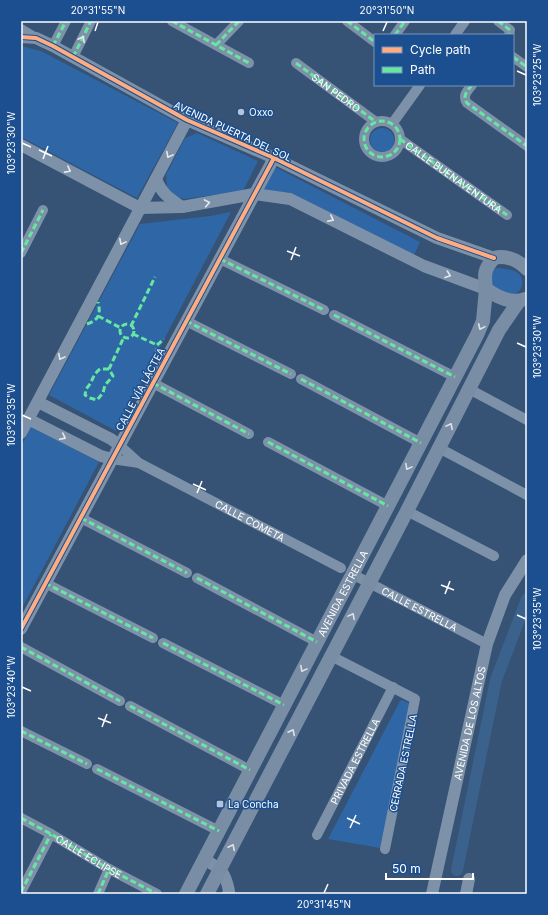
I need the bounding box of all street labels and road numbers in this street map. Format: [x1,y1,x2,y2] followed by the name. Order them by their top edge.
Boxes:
[310,71,363,115] street label: SAN PEDRO
[172,98,294,164] street label: AVENIDA PUERTA DEL SOL
[403,139,505,216] street label: CALLE BUENAVENTURA
[112,345,167,433] street label: CALLE VÍA LÁCTEA
[213,498,287,544] street label: CALLE COMETA
[315,548,370,638] street label: AVENIDA ESTRELLA
[380,584,459,634] street label: CALLE ESTRELLA
[451,665,488,781] street label: AVENIDA DE LOS ALTOS
[387,713,419,813] street label: CERRADA ESTRELLA
[328,716,382,806] street label: PRIVADA ESTRELLA
[54,832,124,881] street label: CALLE ECLIPSE

